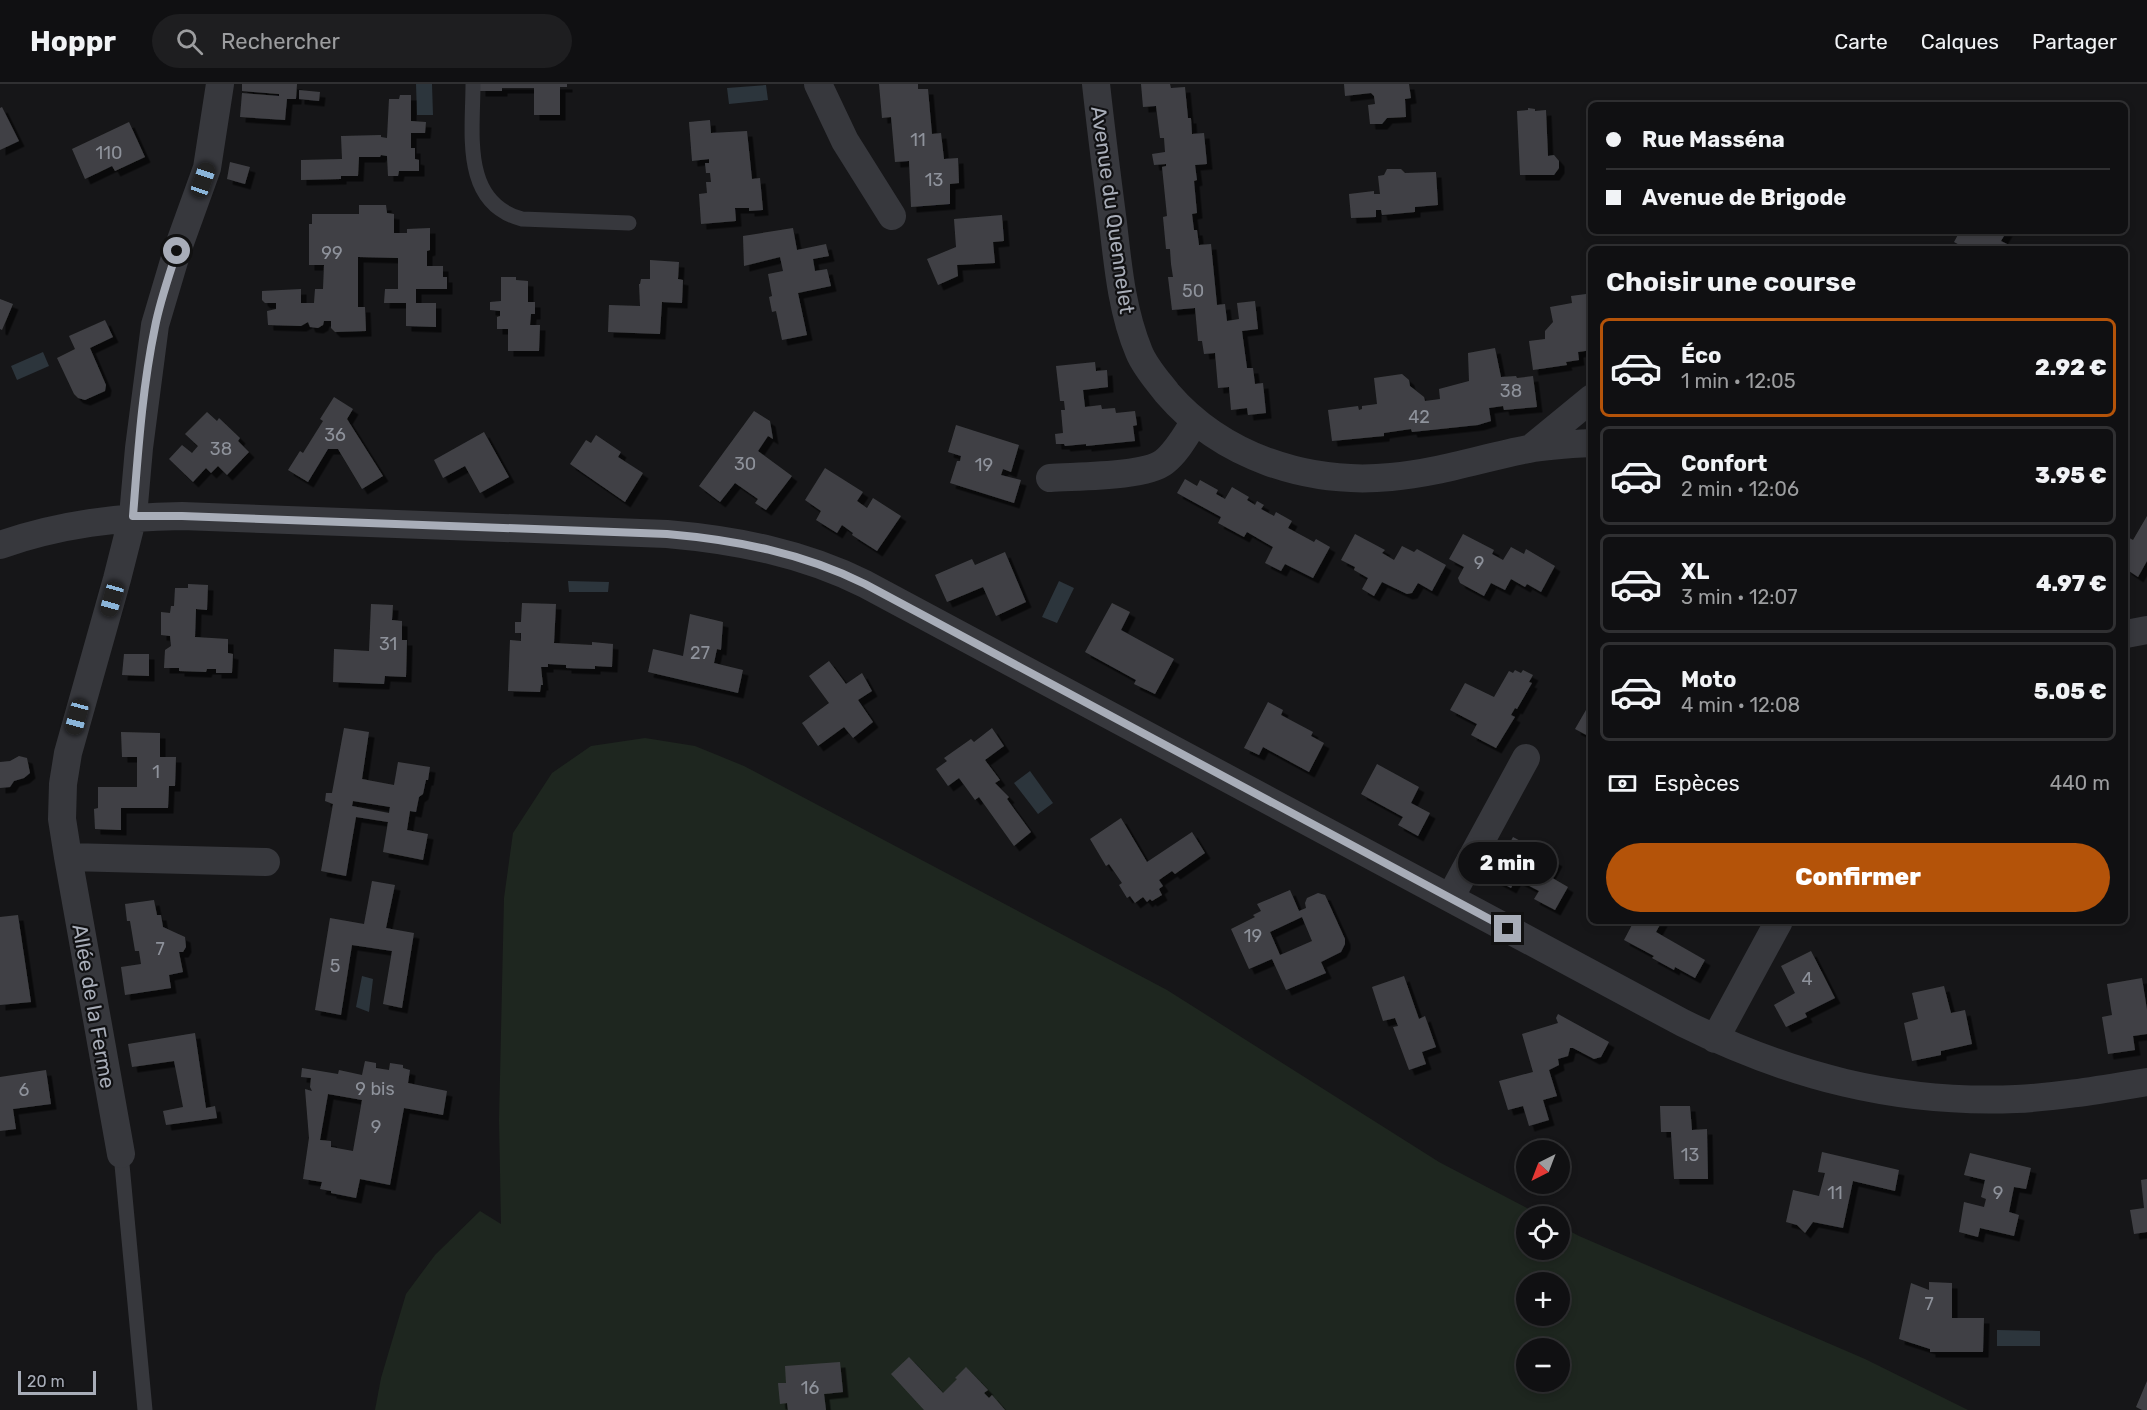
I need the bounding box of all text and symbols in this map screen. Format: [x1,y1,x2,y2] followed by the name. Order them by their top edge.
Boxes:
[152,14,572,68] search box
[30,25,116,58] text: Hoppr
[173,25,206,58] icon: search
[221,28,340,55] text: Rechercher
[1834,29,1888,54] text: Carte
[1921,29,1999,54] text: Calques
[2032,29,2117,54] text: Partager
[1086,104,1140,316] street label: Avenue du Quennelet
[1642,126,1785,153] text: Rue Masséna
[910,129,926,151] house number: 11
[96,142,122,164] house number: 110
[189,160,217,200] car
[925,169,943,191] house number: 13
[1642,184,1846,211] text: Avenue de Brigode
[163,237,190,264] route start
[321,242,343,264] house number: 99
[1606,266,1856,298] text: Choisir une course
[1182,280,1204,302] house number: 50
[1609,341,1663,395] icon: car
[1681,342,1721,369] text: Éco
[2035,354,2107,381] text: 2.92 €
[1681,369,1796,393] text: 1 min · 12:05
[1500,380,1522,402] house number: 38
[1408,406,1430,428] house number: 42
[324,424,346,446] house number: 36
[210,438,232,460] house number: 38
[1609,449,1663,503] icon: car
[1681,450,1767,477] text: Confort
[734,453,756,475] house number: 30
[975,454,993,476] house number: 19
[2035,462,2107,489] text: 3.95 €
[1681,477,1799,501] text: 2 min · 12:06
[1474,552,1484,574] house number: 9
[1609,557,1663,611] icon: car
[1681,558,1709,585] text: XL
[2036,570,2107,597] text: 4.97 €
[98,579,126,619] car
[1681,585,1797,609] text: 3 min · 12:07
[379,633,397,655] house number: 31
[690,642,710,664] house number: 27
[1609,665,1663,719] icon: car
[1681,666,1736,693] text: Moto
[2034,678,2107,705] text: 5.05 €
[1681,693,1800,717] text: 4 min · 12:08
[64,697,90,737] car
[152,761,160,783] house number: 1
[1606,767,1639,800] icon: cash
[1654,770,1740,797] text: Espèces
[2050,771,2110,795] text: 440 m
[1458,842,1558,884] callout: 2 min
[1606,843,2110,912] button: Confirmer
[1480,851,1535,875] text: 2 min
[1494,915,1521,942] route end
[67,922,121,1090] street label: Allée de la Ferme
[1244,925,1262,947] house number: 19
[155,938,165,960] house number: 7
[330,955,340,977] house number: 5
[1801,968,1813,990] house number: 4
[355,1078,395,1100] house number: 9 bis
[19,1079,30,1101] house number: 6
[371,1116,381,1138] house number: 9
[1516,1140,1570,1194] north arrow
[1516,1140,1570,1392] map controls
[1681,1144,1699,1166] house number: 13
[1827,1182,1843,1204] house number: 11
[1993,1182,2003,1204] house number: 9
[1516,1206,1570,1260] button: locate
[1516,1272,1570,1326] button: +
[1924,1293,1934,1315] house number: 7
[1516,1338,1570,1392] button: −
[18,1368,96,1396] scale bar
[27,1372,65,1391] text: 20 m
[801,1377,819,1399] house number: 16

